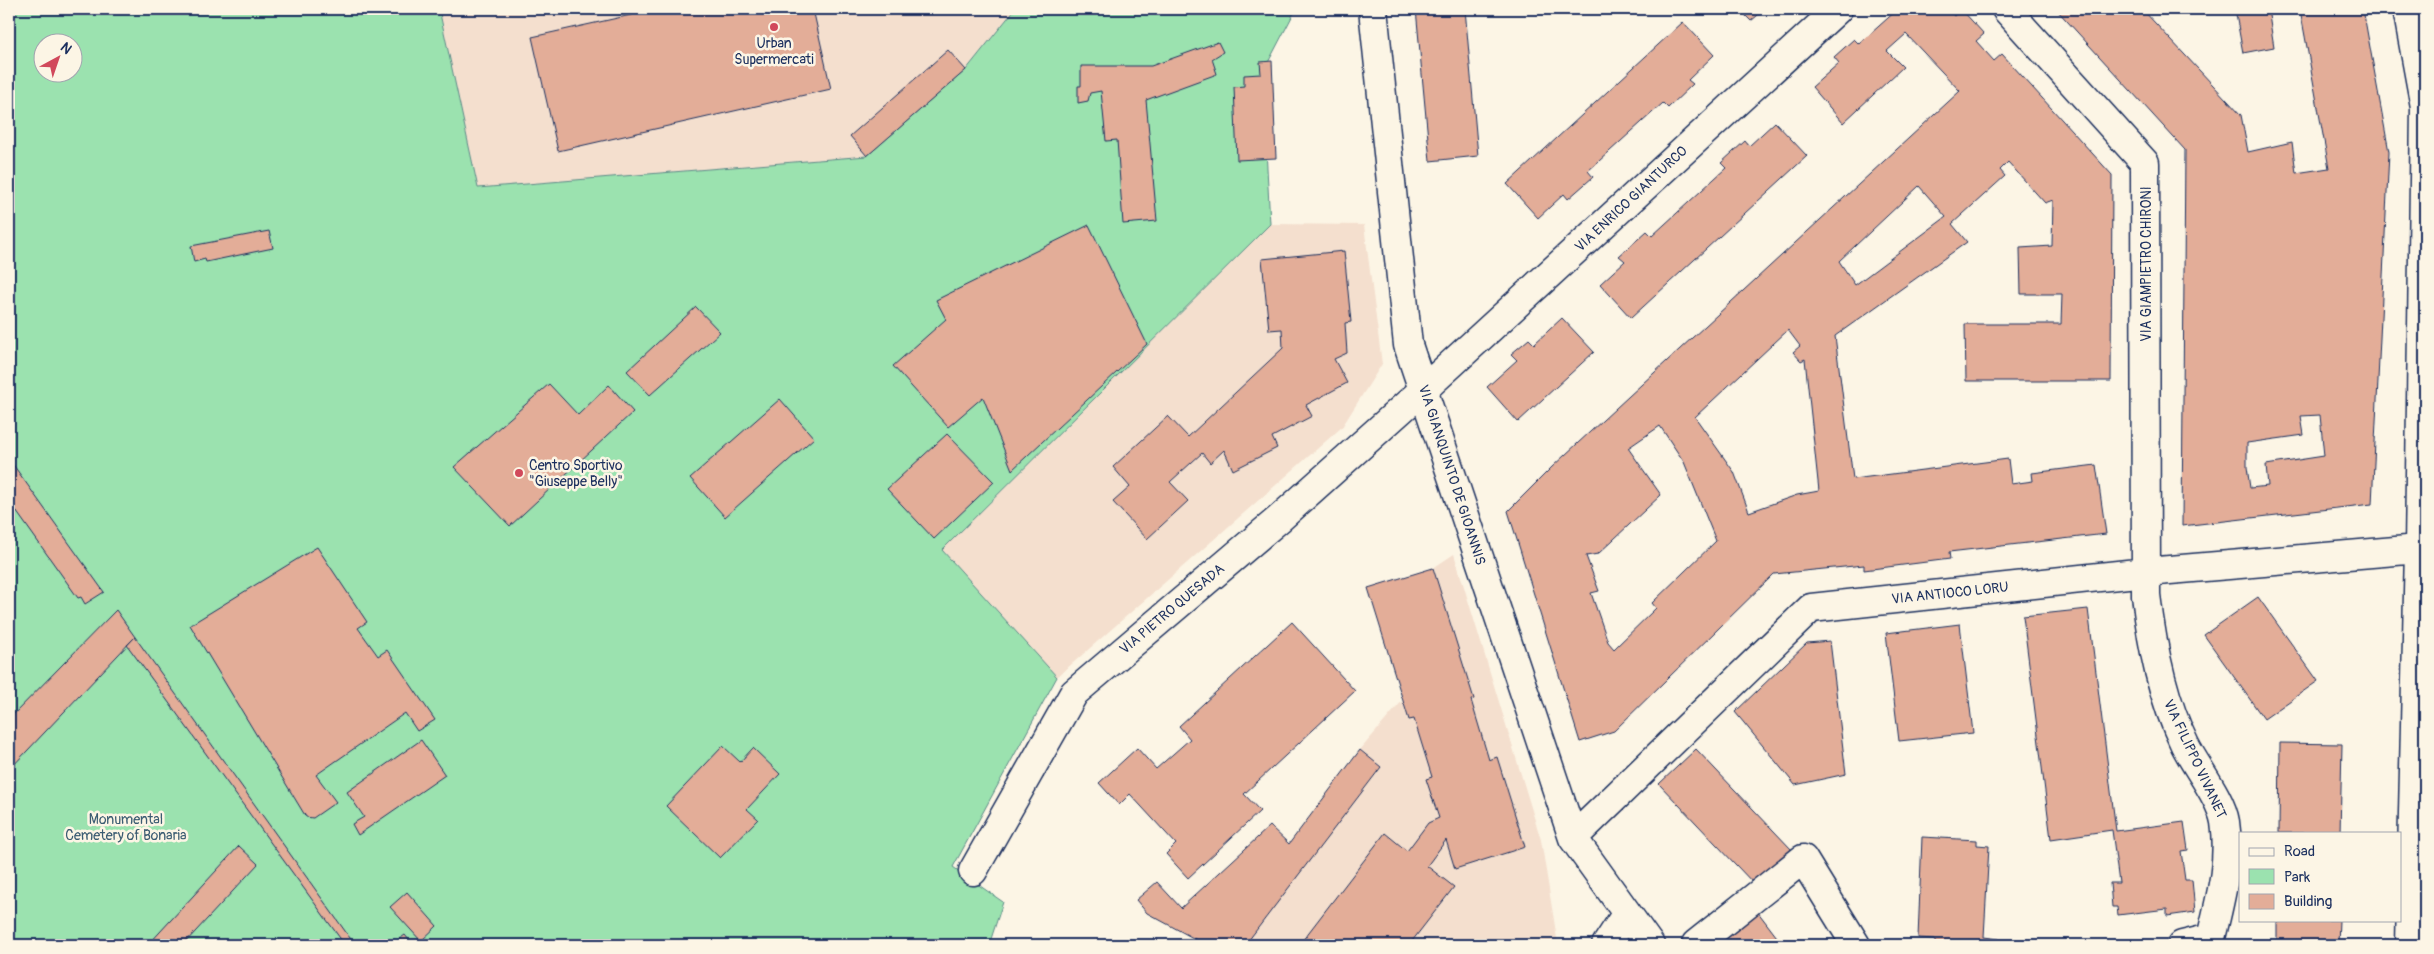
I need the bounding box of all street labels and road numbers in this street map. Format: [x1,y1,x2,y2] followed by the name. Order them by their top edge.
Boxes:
[1571,142,1691,255] street label: VIA ENRICO GIANTURCO
[2138,186,2155,342] street label: VIA GIAMPIETRO CHIRONI
[1415,383,1489,567] street label: VIA GIANQUINTO DE GIOANNIS
[1116,560,1228,658] street label: VIA PIETRO QUESADA
[1891,578,2009,608] street label: VIA ANTIOCO LORU
[2160,697,2230,821] street label: VIA FILIPPO VIVANET

